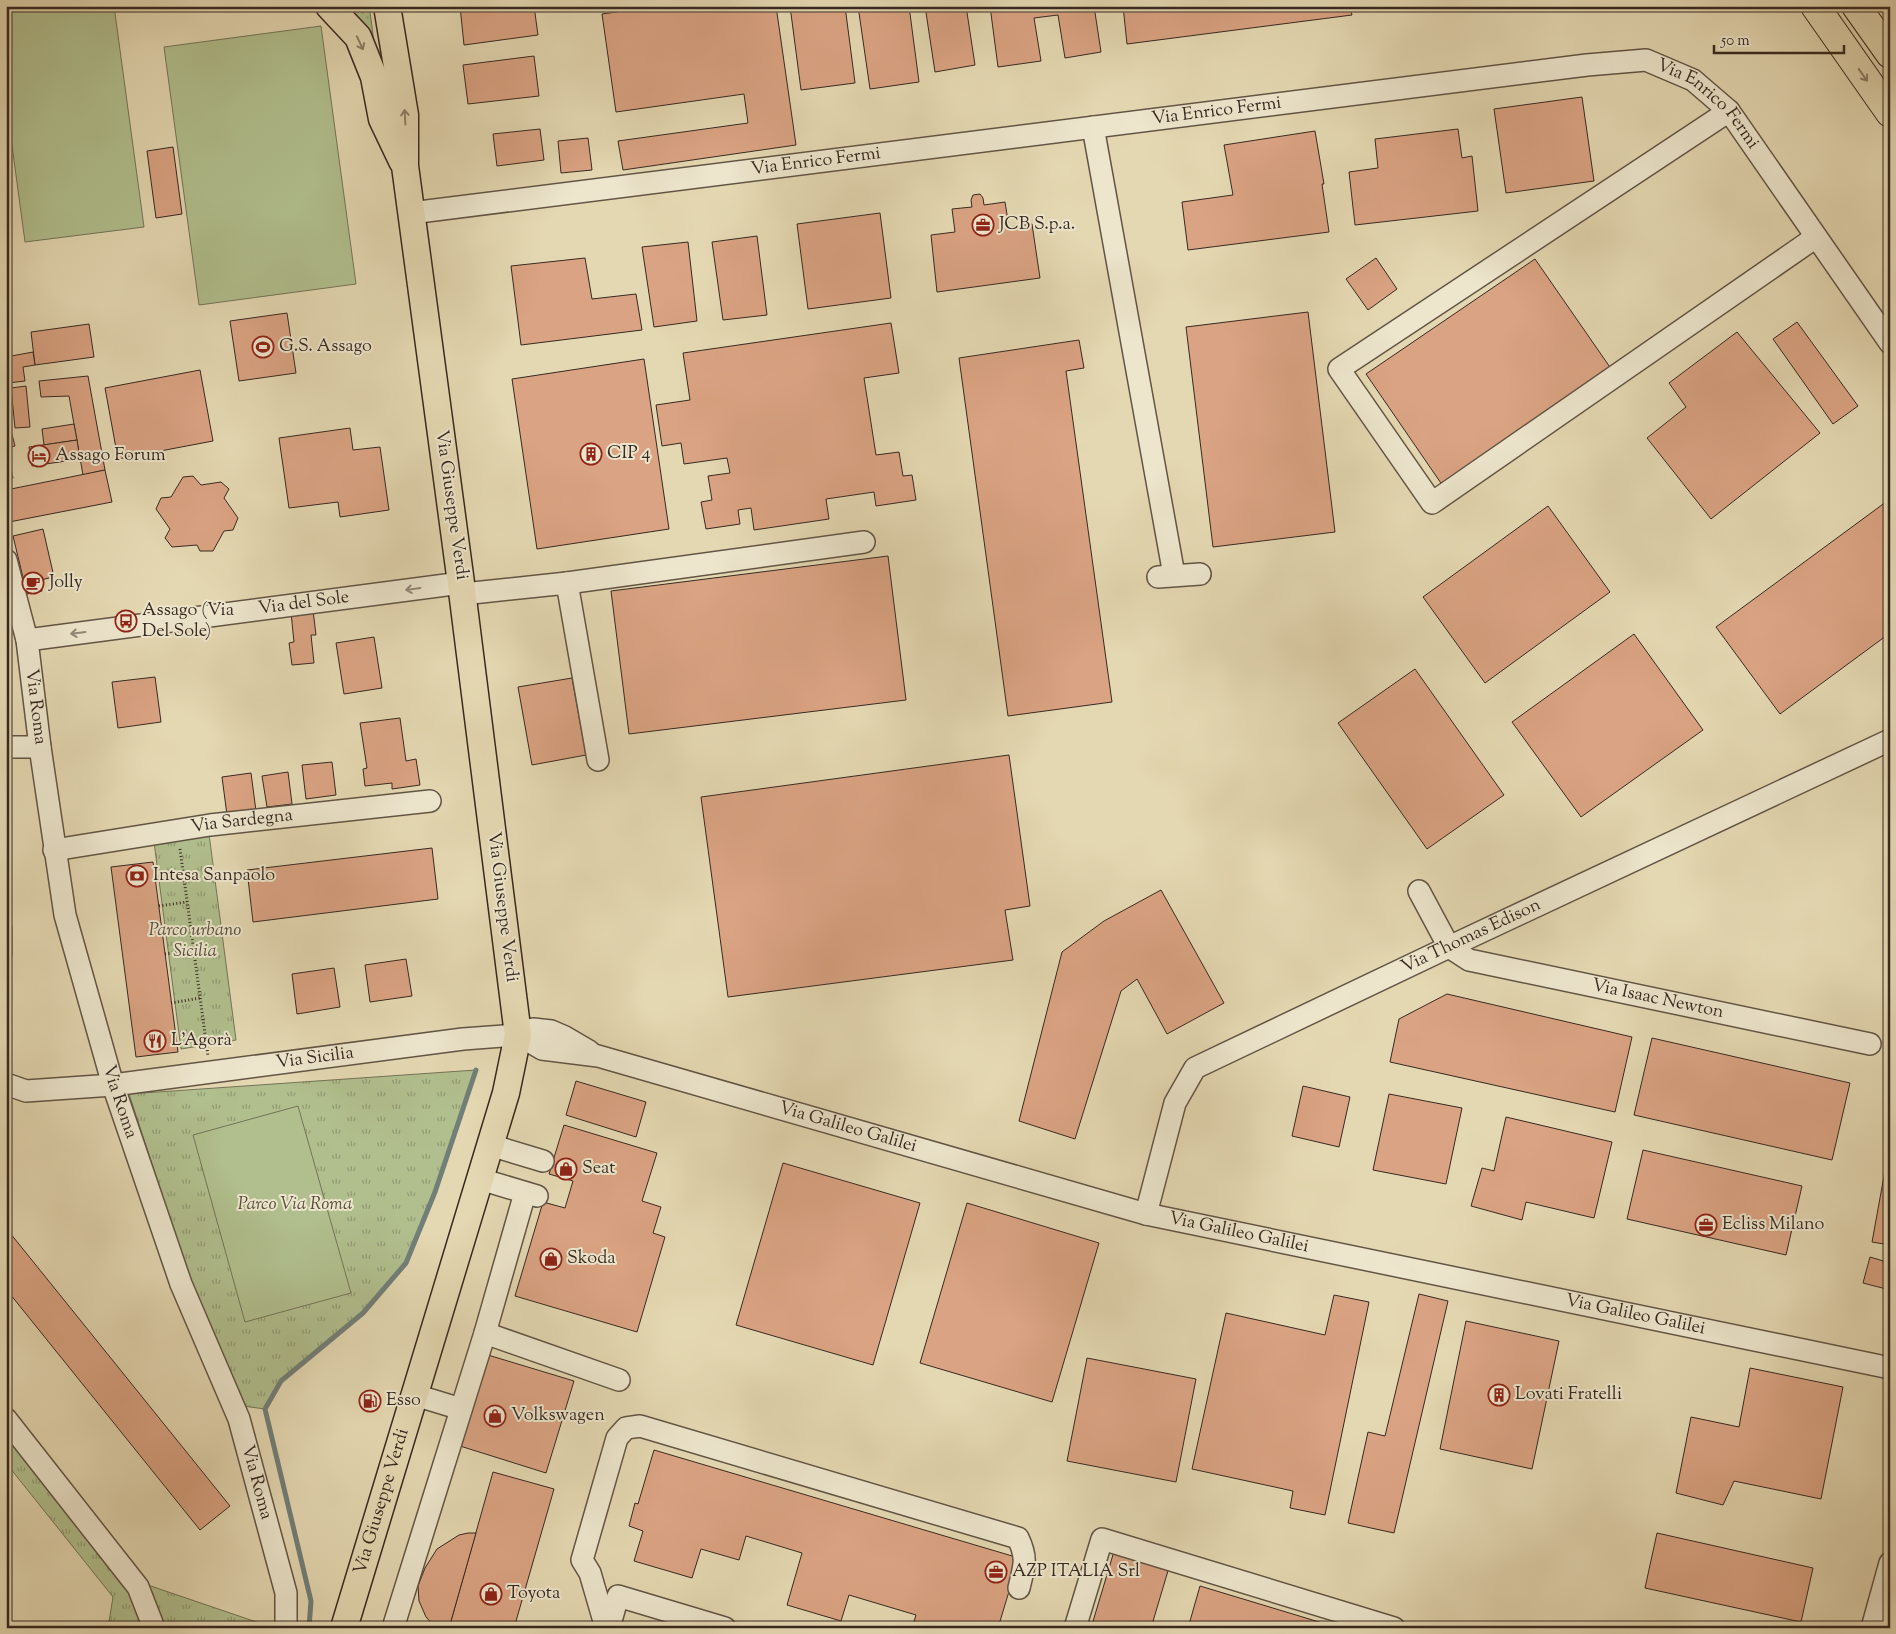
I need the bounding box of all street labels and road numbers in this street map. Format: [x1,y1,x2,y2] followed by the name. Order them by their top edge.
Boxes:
[1652,53,1765,155] street label: Via Enrico Fermi
[1150,91,1283,133] street label: Via Enrico Fermi
[749,141,882,183] street label: Via Enrico Fermi
[428,428,474,582] street label: Via Giuseppe Verdi
[256,585,351,623] street label: Via del Sole
[18,667,53,746] street label: Via Roma
[189,803,294,841] street label: Via Sardegna
[480,830,524,984] street label: Via Giuseppe Verdi
[1397,892,1546,981] street label: Via Thomas Edison
[1589,973,1726,1026] street label: Via Isaac Newton
[274,1040,355,1076] street label: Via Sicilia
[95,1062,143,1142] street label: Via Roma
[776,1096,920,1160] street label: Via Galileo Galilei
[1166,1206,1311,1260] street label: Via Galileo Galilei
[1563,1288,1707,1342] street label: Via Galileo Galilei
[348,1425,417,1578] street label: Via Giuseppe Verdi
[234,1442,279,1523] street label: Via Roma

